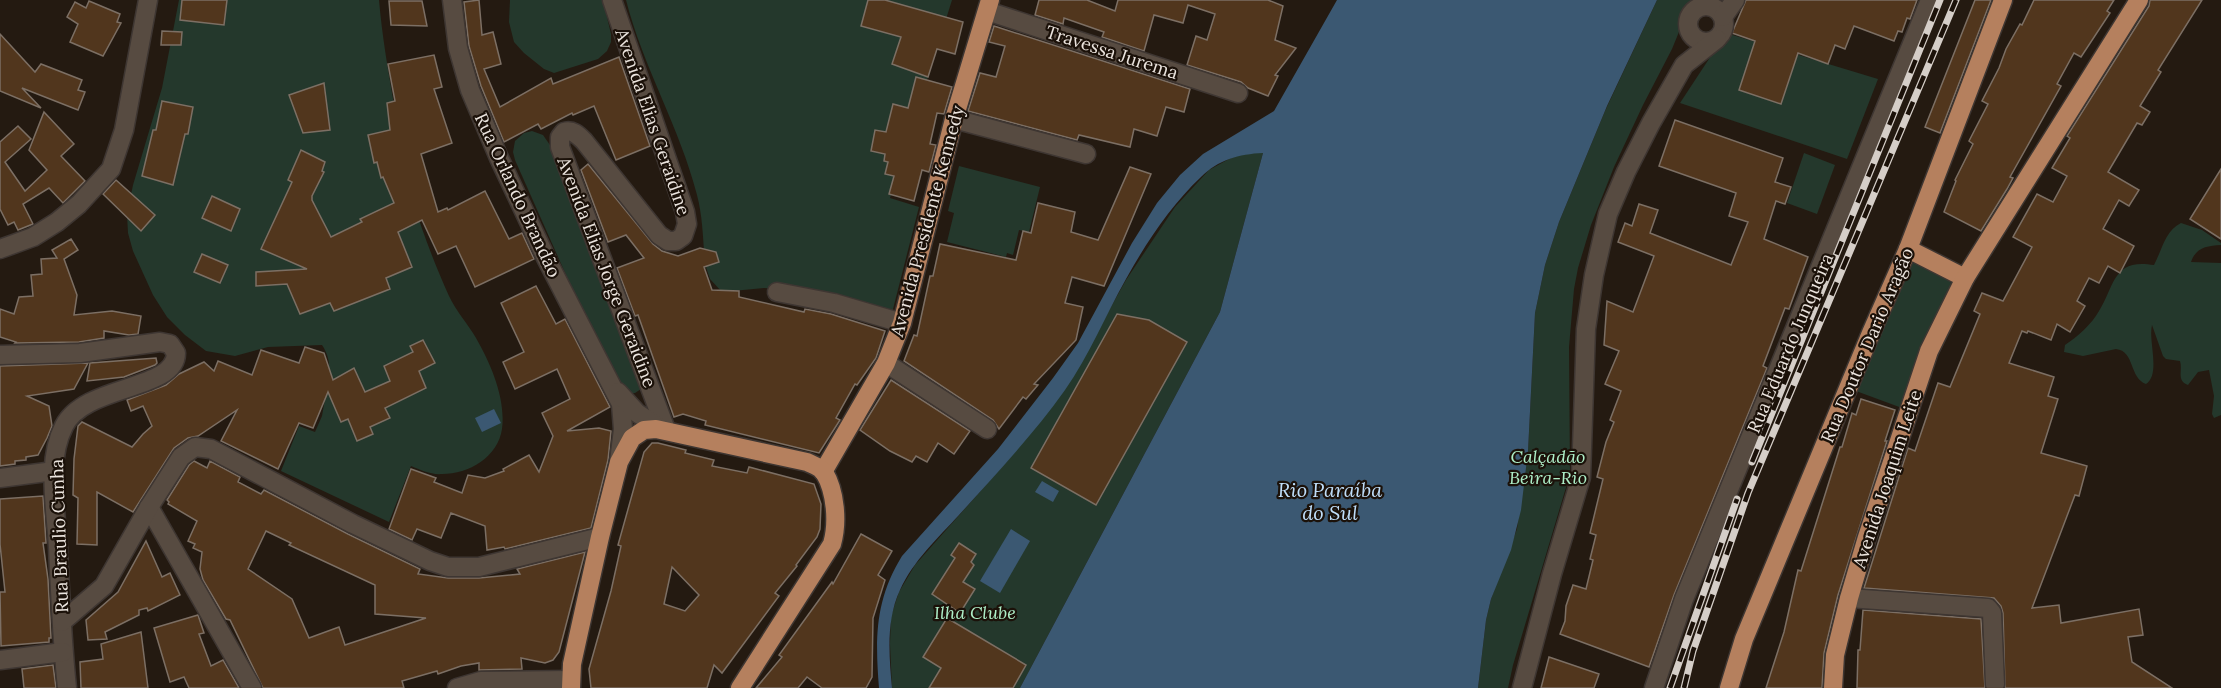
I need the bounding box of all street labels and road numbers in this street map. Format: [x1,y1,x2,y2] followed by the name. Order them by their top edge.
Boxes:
[1043,20,1181,84] street label: Travessa Jurema
[610,25,696,219] street label: Avenida Elias Geraidine
[885,102,969,340] street label: Avenida Presidente Kennedy
[470,109,566,281] street label: Rua Orlando Brandão
[552,153,662,391] street label: Avenida Elias Jorge Geraidine
[1815,244,1919,446] street label: Rua Doutor Dario Aragão
[1742,250,1838,436] street label: Rua Eduardo Junqueira
[1847,387,1927,572] street label: Avenida Joaquim Leite
[45,459,73,613] street label: Rua Braulio Cunha

